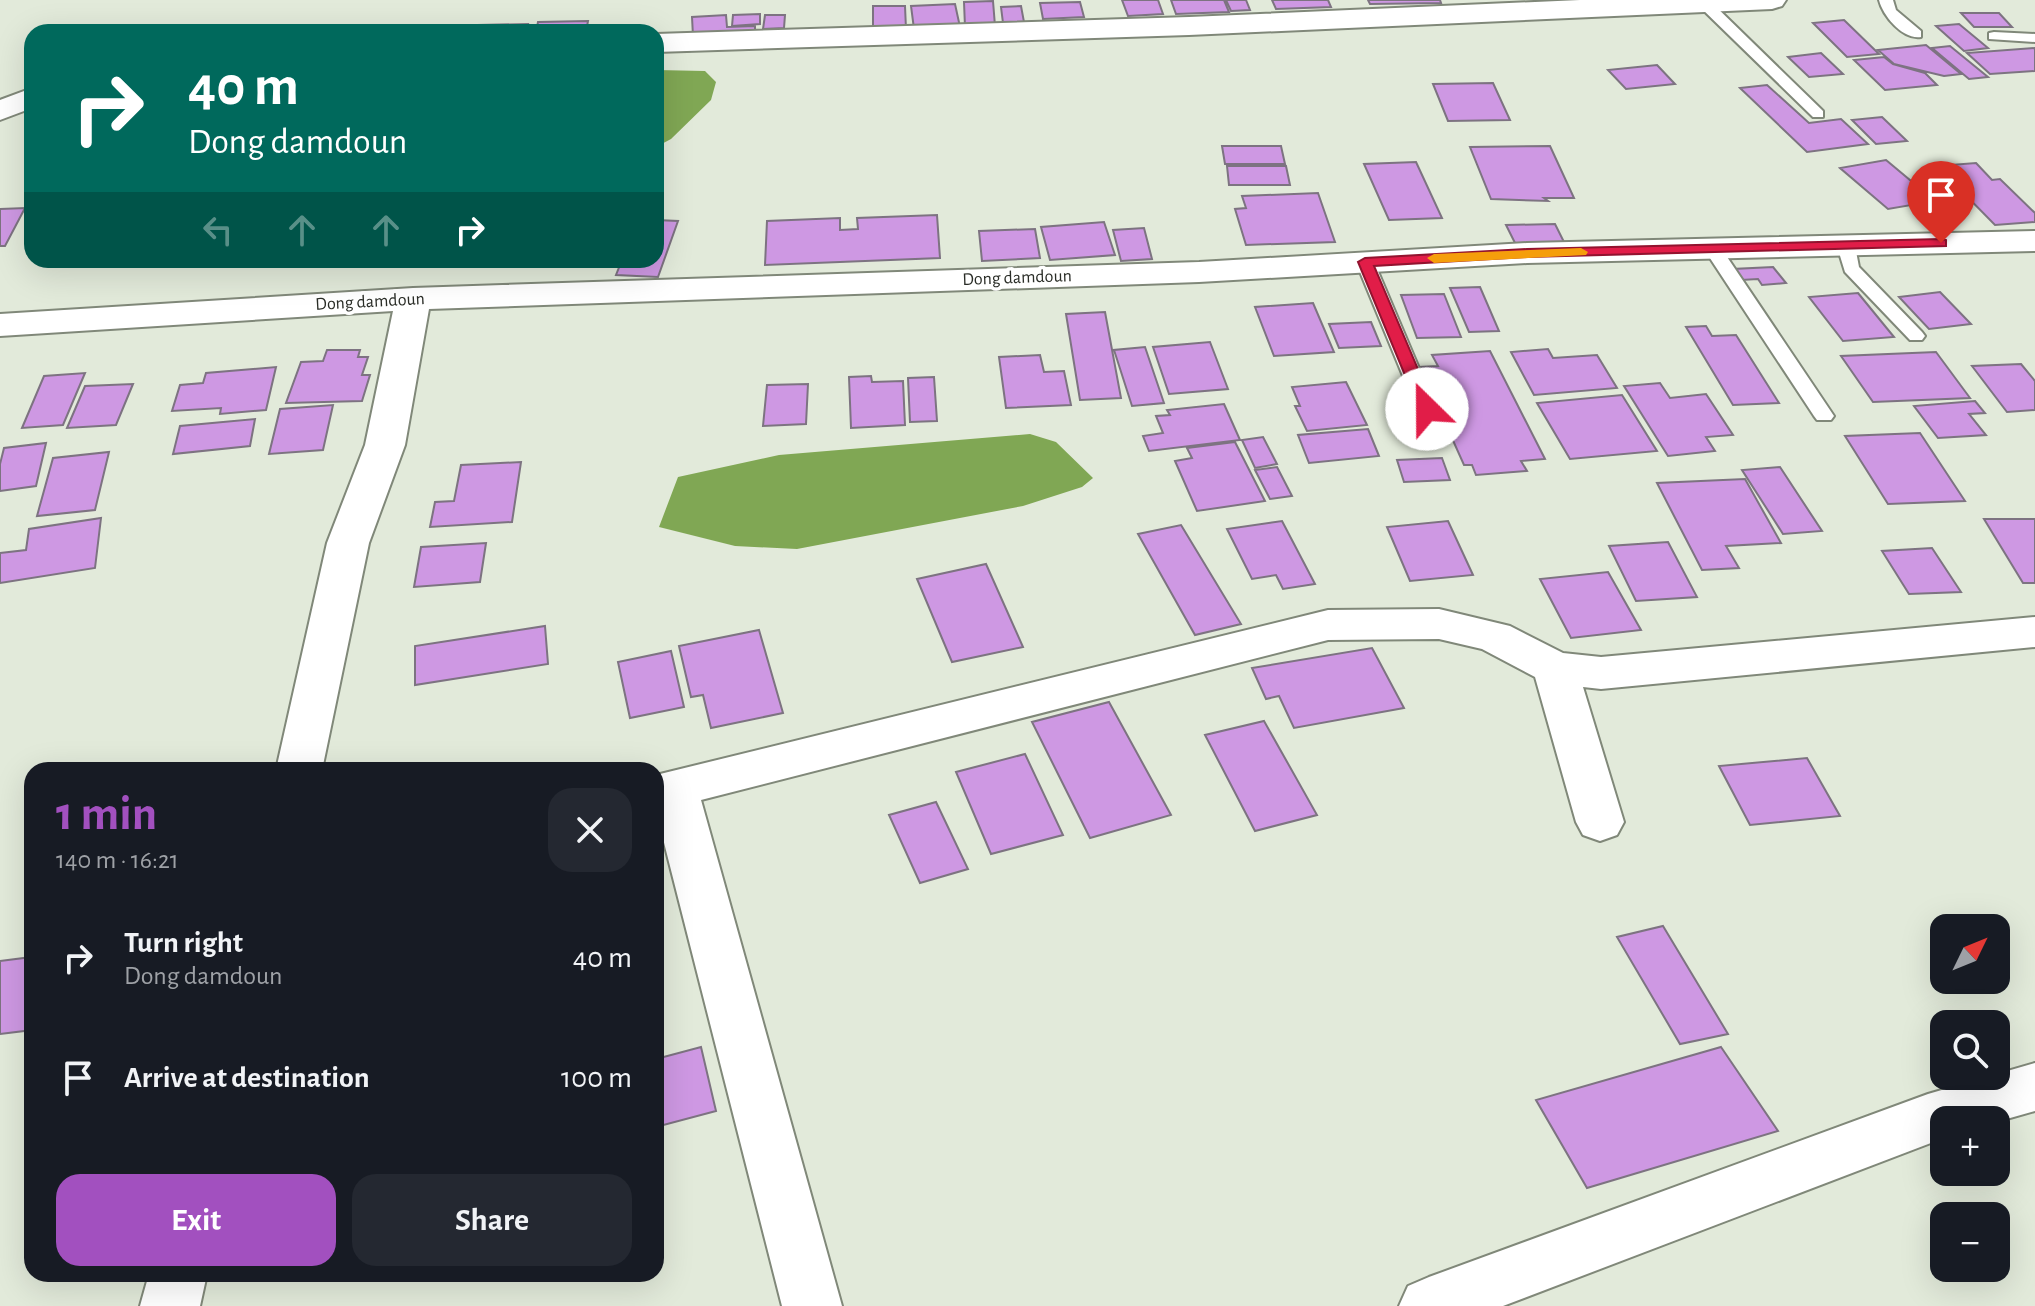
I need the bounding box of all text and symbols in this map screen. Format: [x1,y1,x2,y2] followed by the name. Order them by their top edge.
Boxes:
[56,56,160,160] icon: right
[188,59,299,115] text: 40 m
[188,124,407,160] text: Dong damdoun
[1907,161,1975,243] pin
[1919,173,1963,217] icon: arrive
[196,208,240,252] icon: left
[280,208,324,252] icon: ahead
[364,208,408,252] icon: ahead
[448,208,492,252] icon: right
[962,267,1072,289] street label: Dong damdoun
[315,290,425,314] street label: Dong damdoun
[1385,367,1469,451] position arrow
[548,788,632,872] button: close
[56,791,157,839] text: 1 min
[56,847,179,873] text: 140 m · 16:21
[1930,914,2010,994] north arrow
[1930,914,2010,1282] map controls
[124,928,243,958] text: Turn right
[56,936,100,980] icon: right
[573,943,632,973] text: 40 m
[124,963,282,989] text: Dong damdoun
[1930,1010,2010,1090] button: search
[56,1056,100,1100] icon: arrive
[124,1063,370,1093] text: Arrive at destination
[561,1063,632,1093] text: 100 m
[1930,1106,2010,1186] button: +
[56,1174,336,1266] button: Exit
[352,1174,632,1266] button: Share
[1930,1202,2010,1282] button: −

